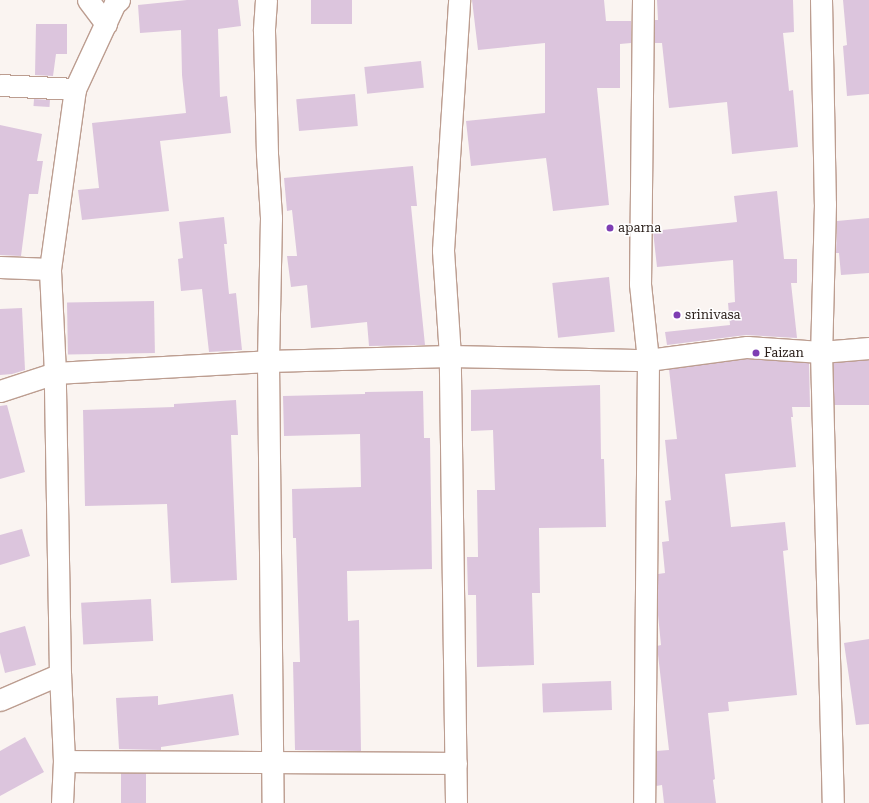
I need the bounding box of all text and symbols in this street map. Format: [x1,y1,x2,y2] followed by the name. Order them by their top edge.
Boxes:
[618,220,661,236] place label: aparna
[605,223,615,233] marker: aparna
[685,307,741,323] place label: srinivasa
[672,310,682,320] marker: srinivasa
[764,345,804,361] place label: Faizan
[751,348,761,358] marker: Faizan

